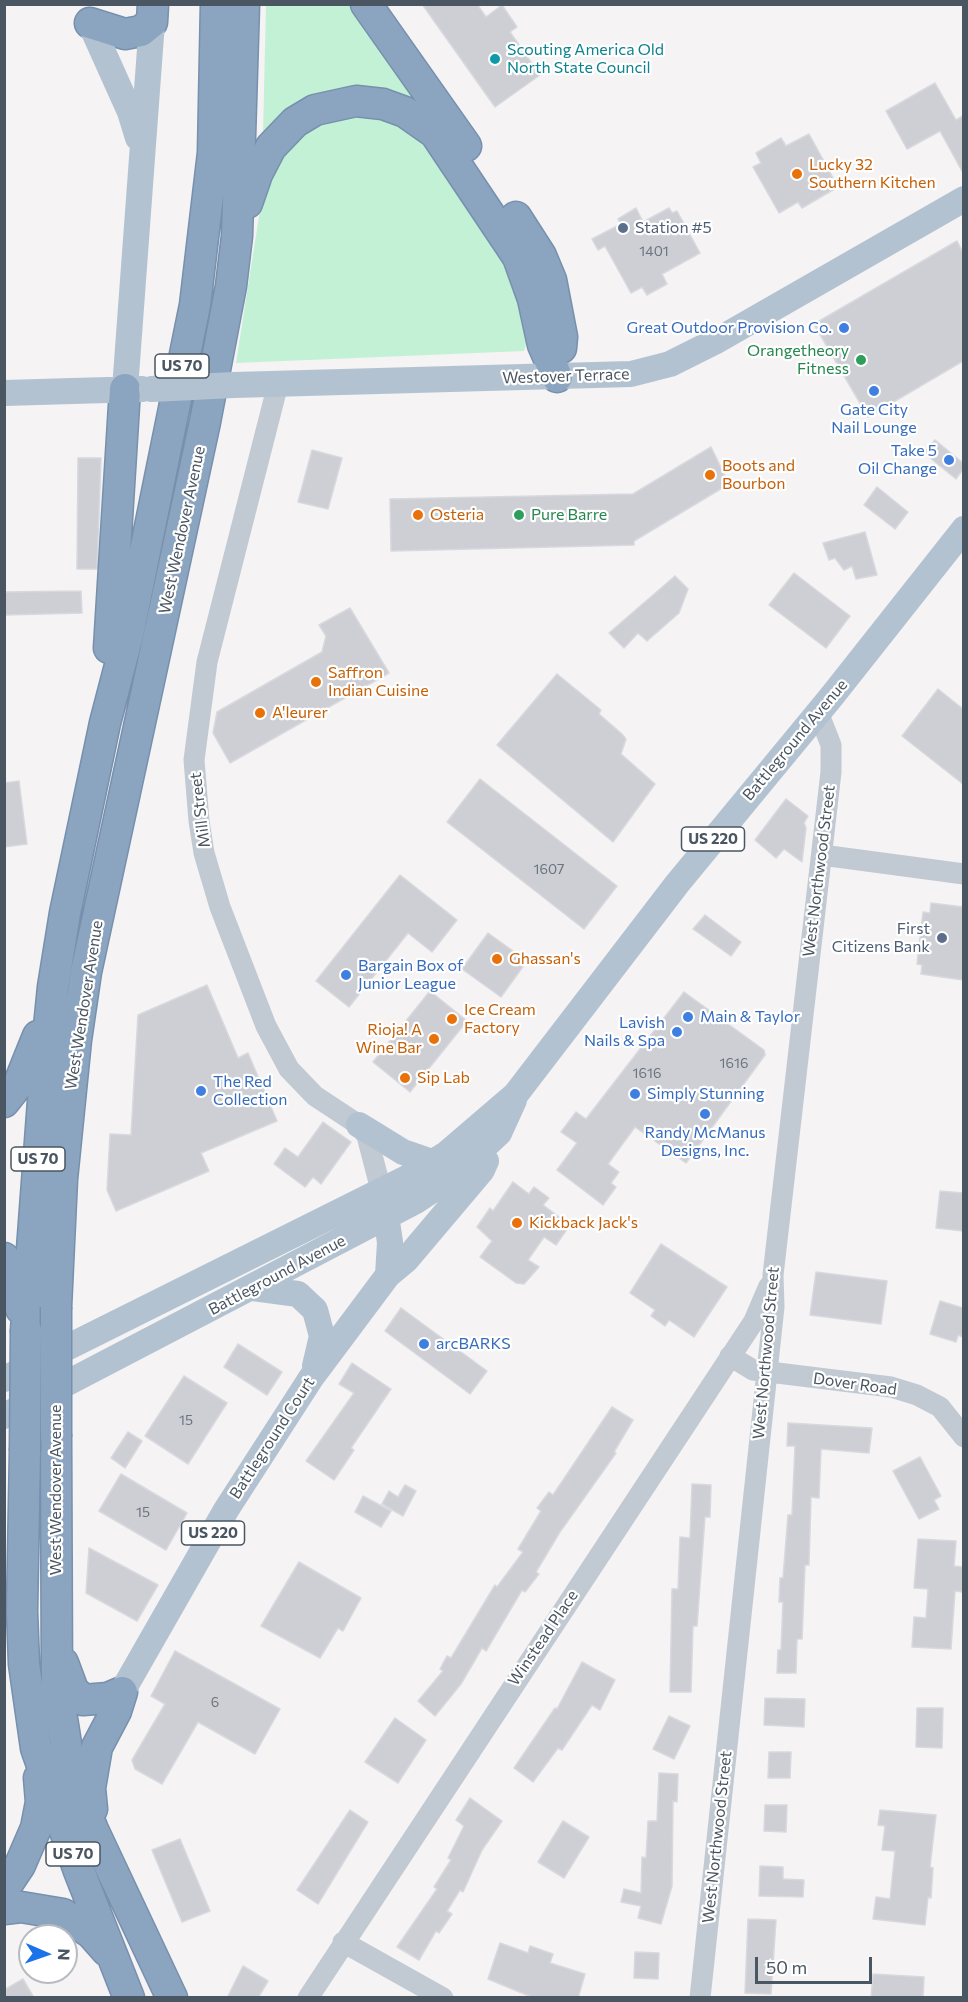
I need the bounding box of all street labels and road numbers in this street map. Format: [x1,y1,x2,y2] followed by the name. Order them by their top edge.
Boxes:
[155,354,209,378] road number: US 70
[502,364,630,388] street label: Westover Terrace
[155,444,209,616] street label: West Wendover Avenue
[739,675,851,805] street label: Battleground Avenue
[186,771,214,849] street label: Mill Street
[799,784,839,958] street label: West Northwood Street
[682,827,744,851] road number: US 220
[61,919,107,1091] street label: West Wendover Avenue
[11,1147,65,1171] road number: US 70
[205,1231,349,1319] street label: Battleground Avenue
[749,1266,783,1440] street label: West Northwood Street
[812,1369,898,1399] street label: Dover Road
[225,1373,319,1503] street label: Battleground Court
[46,1405,66,1575] street label: West Wendover Avenue
[182,1521,244,1545] road number: US 220
[504,1587,582,1689] street label: Winstead Place
[698,1750,736,1924] street label: West Northwood Street
[46,1842,100,1866] road number: US 70

